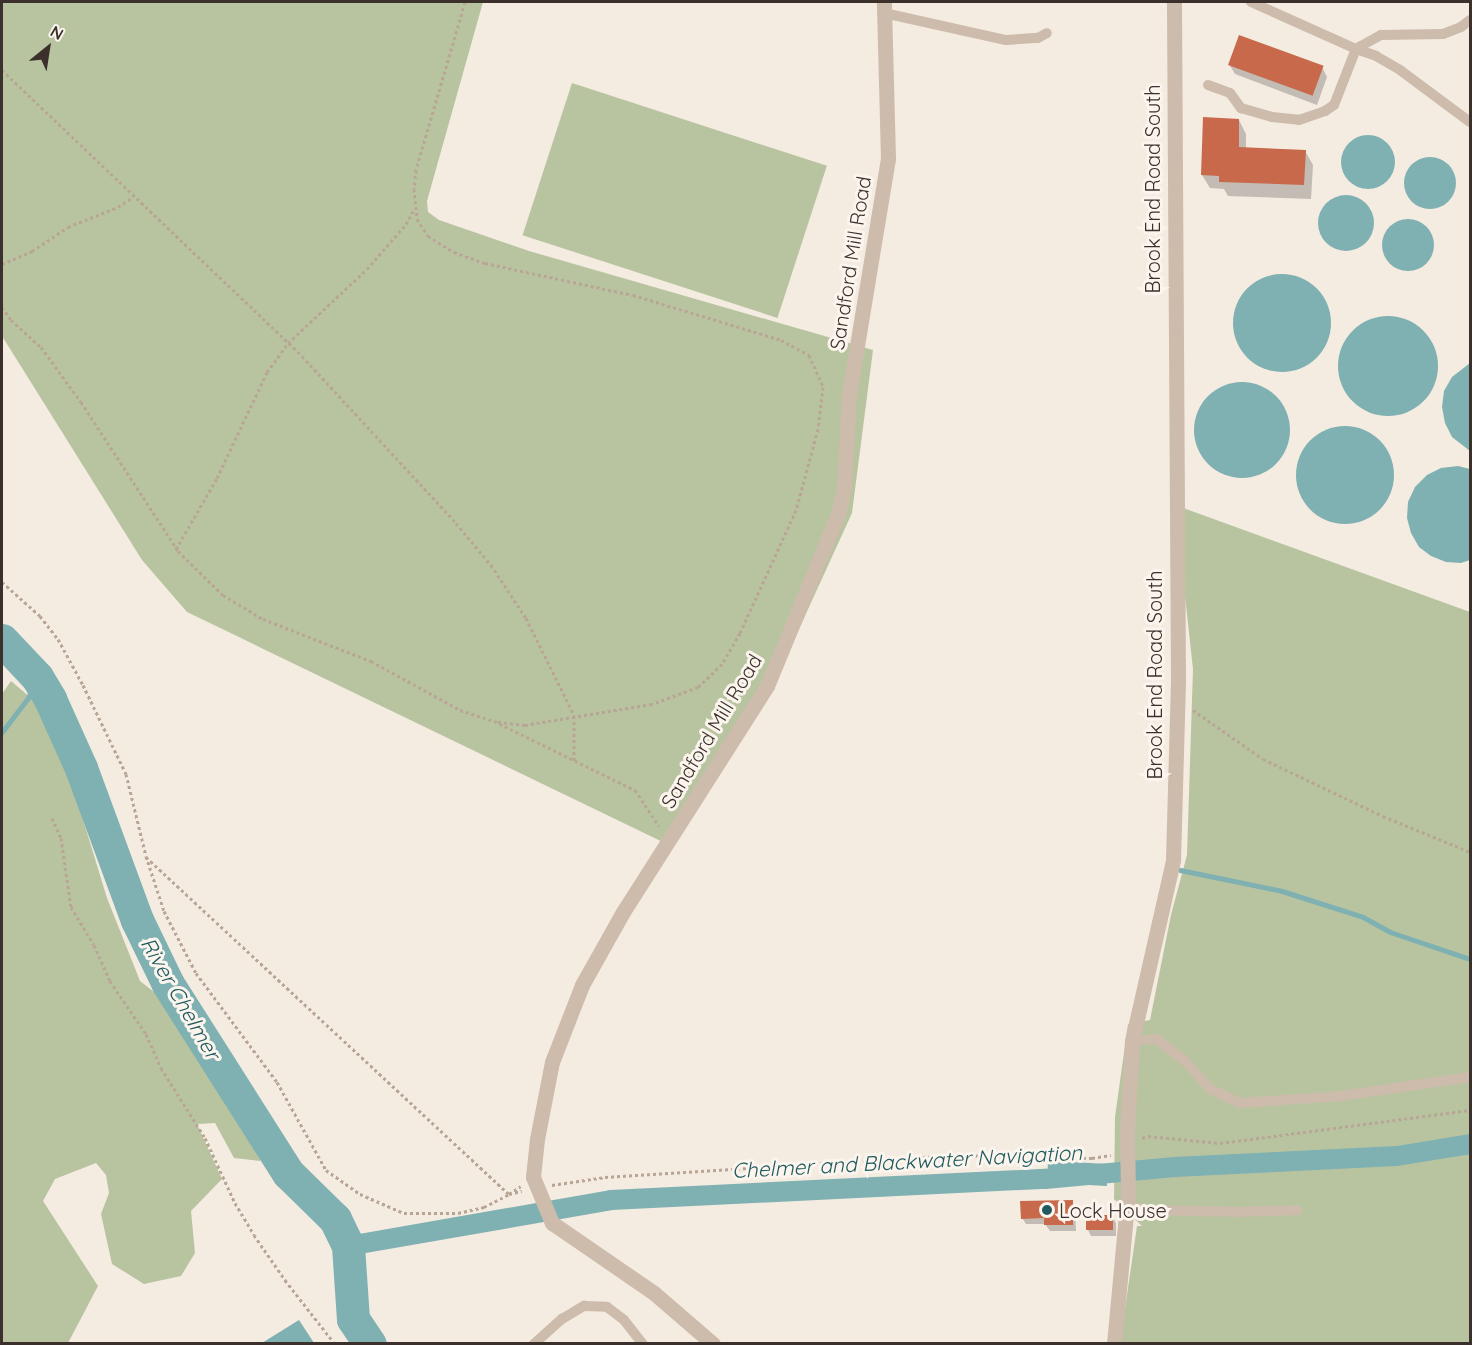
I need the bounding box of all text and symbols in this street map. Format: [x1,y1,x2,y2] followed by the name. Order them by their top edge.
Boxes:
[18,18,78,78] north arrow
[47,21,67,44] text: N
[1140,84,1164,294] street label: Brook End Road South
[824,174,876,352] street label: Sandford Mill Road
[1142,570,1166,780] street label: Brook End Road South
[656,650,766,812] street label: Sandford Mill Road
[136,933,226,1063] water label: River Chelmer
[731,1139,1083,1183] water label: Chelmer and Blackwater Navigation
[1059,1198,1167,1222] place label: Lock House
[1040,1203,1054,1217] marker: Lock House

